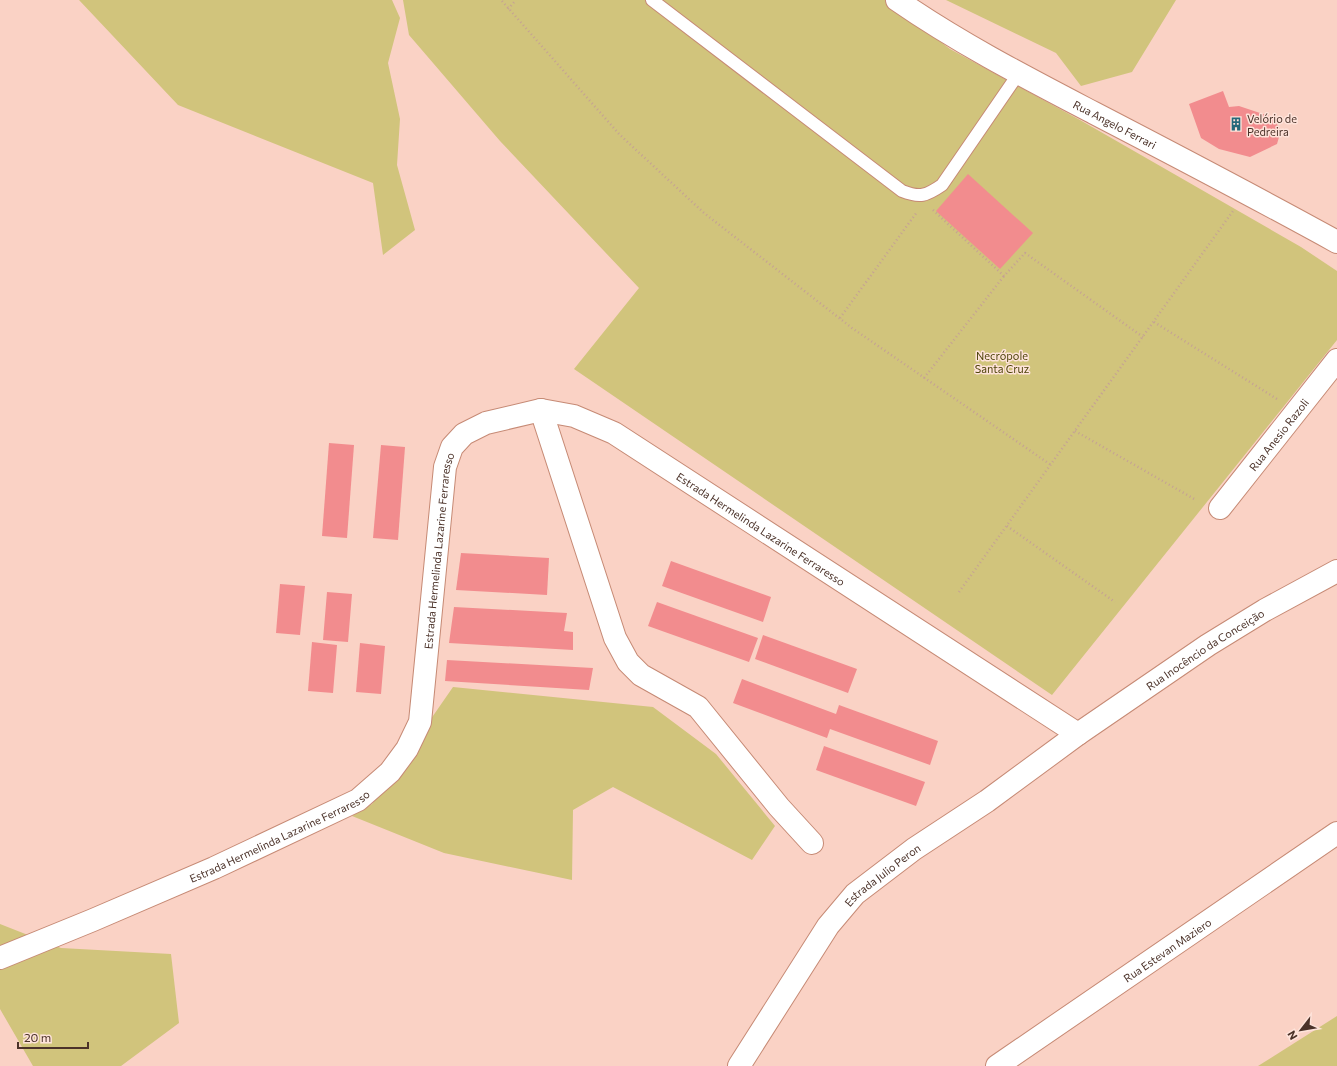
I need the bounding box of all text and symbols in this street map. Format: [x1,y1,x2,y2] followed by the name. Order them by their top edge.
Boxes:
[1071,97,1159,151] street label: Rua Angelo Ferrari
[1247,112,1297,138] place label: Velório de Pedreira
[1228,116,1244,132] building icon: Velório de Pedreira
[975,349,1030,375] park label: Necrópole Santa Cruz
[1246,395,1311,473] street label: Rua Anesio Razoli
[421,450,456,650] street label: Estrada Hermelinda Lazarine Ferraresso
[674,469,848,588] street label: Estrada Hermelinda Lazarine Ferraresso
[1143,606,1267,692] street label: Rua Inocêncio da Conceição
[187,787,372,884] street label: Estrada Hermelinda Lazarine Ferraresso
[841,840,922,909] street label: Estrada Julio Peron
[1120,915,1214,984] street label: Rua Estevan Maziero
[1281,1010,1321,1050] north arrow
[18,1024,88,1050] scale bar
[1284,1029,1300,1042] text: N
[24,1030,51,1044] text: 20 m

